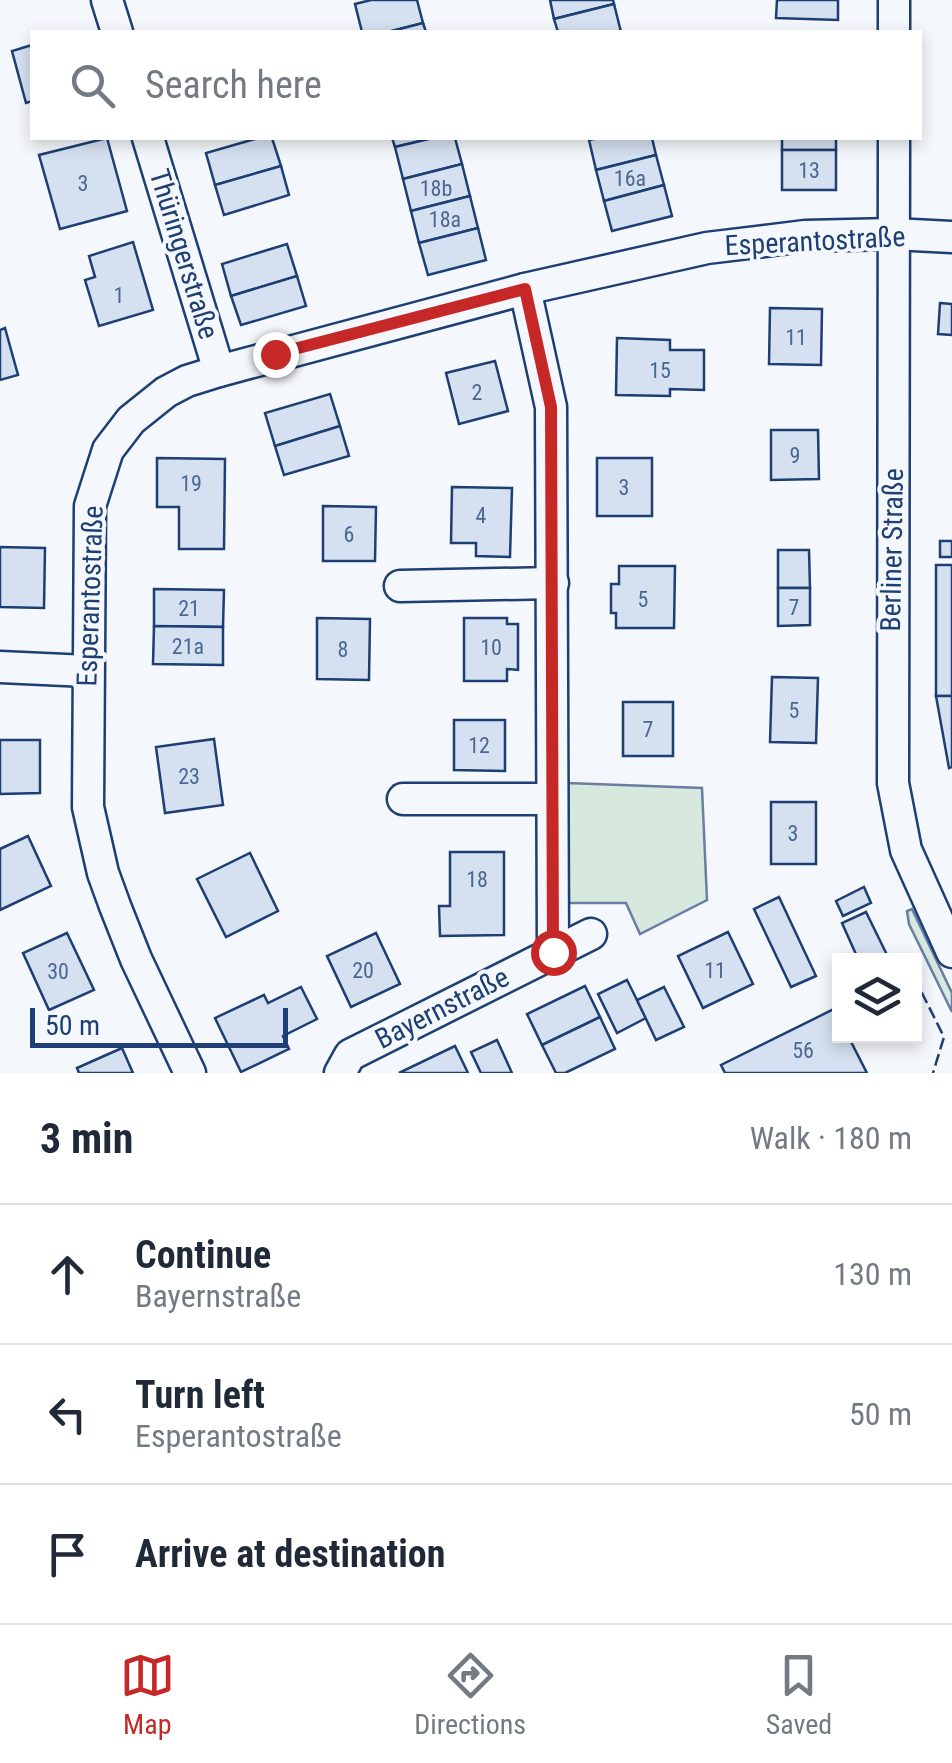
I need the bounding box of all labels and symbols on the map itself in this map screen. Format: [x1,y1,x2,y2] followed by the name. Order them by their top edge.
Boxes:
[798,158,820,183] house number: 13
[143,165,225,343] street label: Thüringerstraße
[614,166,646,191] house number: 16a
[78,171,88,196] house number: 3
[420,176,452,201] house number: 18b
[429,207,461,232] house number: 18a
[724,220,906,262] street label: Esperantostraße
[114,283,124,308] house number: 1
[785,325,807,350] house number: 11
[253,332,299,378] route end
[649,358,671,383] house number: 15
[472,380,482,405] house number: 2
[790,443,800,468] house number: 9
[874,468,910,632] street label: Berliner Straße
[180,471,202,496] house number: 19
[619,475,629,500] house number: 3
[476,503,487,528] house number: 4
[70,505,110,687] street label: Esperantostraße
[344,522,354,547] house number: 6
[638,587,648,612] house number: 5
[789,595,799,620] house number: 7
[178,596,200,621] house number: 21
[172,634,204,659] house number: 21a
[480,635,502,660] house number: 10
[338,637,348,662] house number: 8
[789,698,799,723] house number: 5
[643,717,653,742] house number: 7
[468,733,490,758] house number: 12
[178,764,200,789] house number: 23
[788,821,798,846] house number: 3
[466,867,488,892] house number: 18
[531,930,577,976] route start
[352,958,374,983] house number: 20
[704,958,726,983] house number: 11
[47,959,69,984] house number: 30
[370,960,514,1056] street label: Bayernstraße
[30,1003,288,1048] scale bar
[792,1038,814,1063] house number: 56

